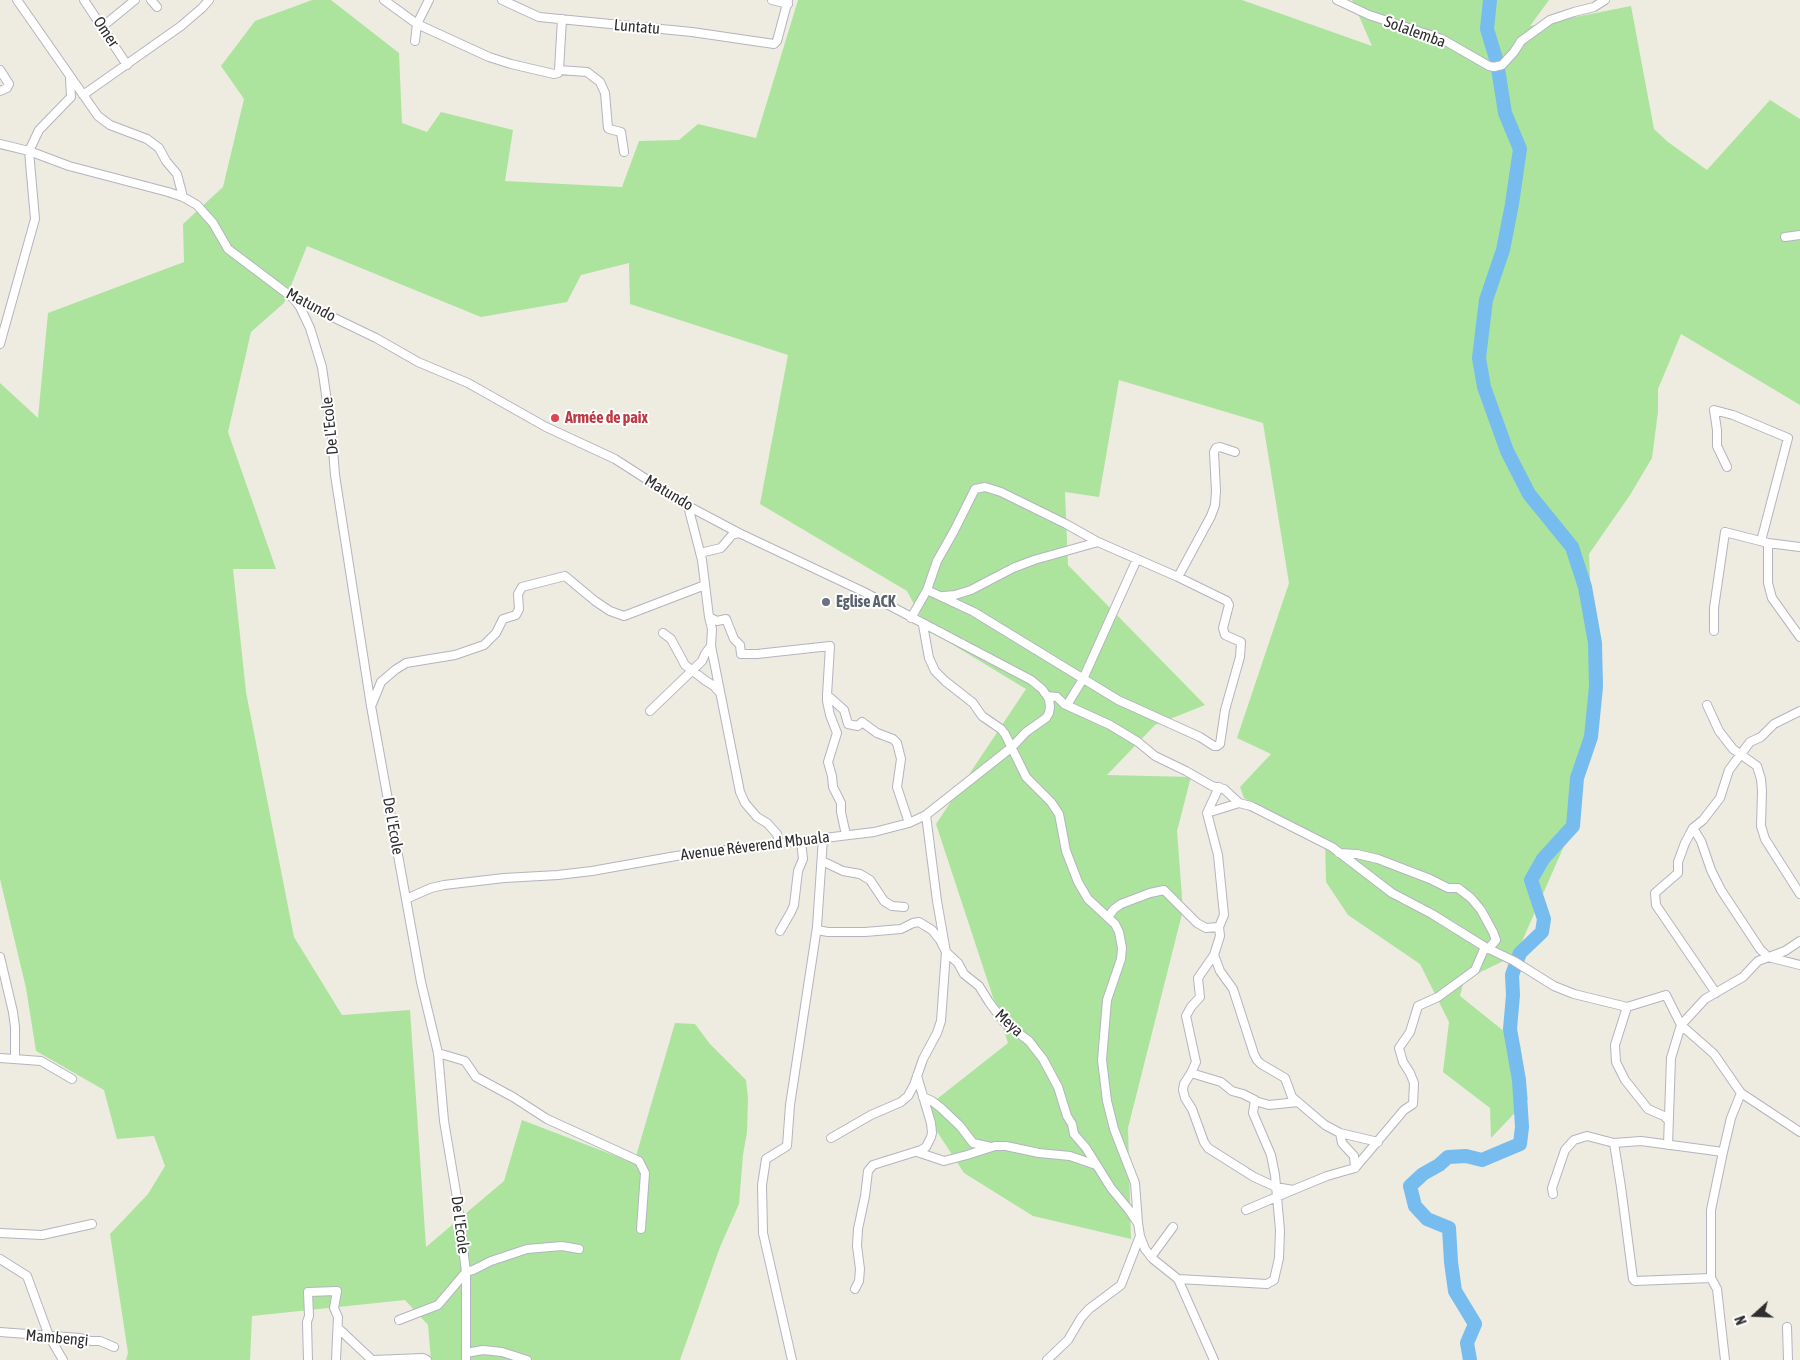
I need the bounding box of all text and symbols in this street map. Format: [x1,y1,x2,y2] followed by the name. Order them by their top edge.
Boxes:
[1382,12,1448,52] street label: Solalemba
[89,13,123,51] street label: Omer
[613,15,661,39] street label: Luntatu
[283,284,339,326] street label: Matundo
[317,396,343,456] street label: De L'Ecole
[565,408,648,428] place label: Armée de paix
[549,412,561,424] marker: Armée de paix
[641,471,697,515] street label: Matundo
[836,592,896,612] place label: Eglise ACK
[820,596,832,608] marker: Eglise ACK
[379,796,407,856] street label: De L'Ecole
[679,827,831,865] street label: Avenue Réverend Mbuala
[991,1005,1027,1041] street label: Meya
[447,1195,473,1255] street label: De L'Ecole
[1730,1290,1780,1340] north arrow
[1732,1314,1750,1327] text: N
[25,1326,89,1350] street label: Mambengi

